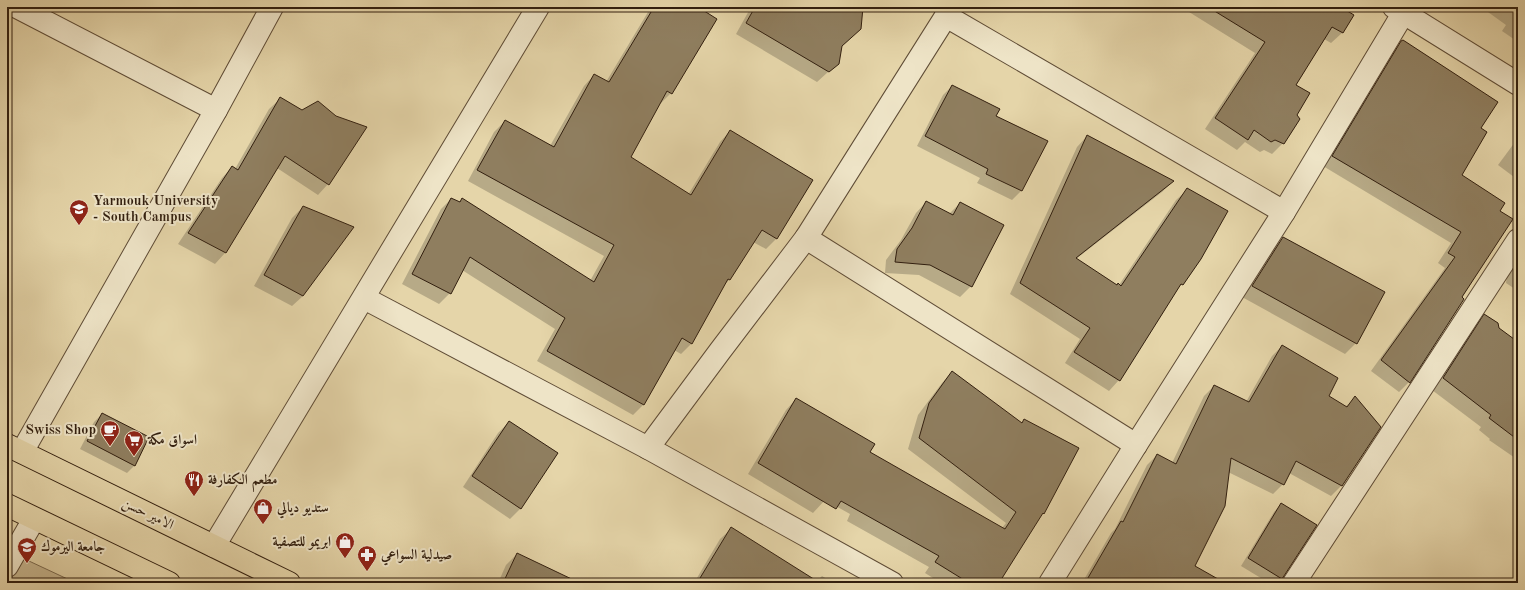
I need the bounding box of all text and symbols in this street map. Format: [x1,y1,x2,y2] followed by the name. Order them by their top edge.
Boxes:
[93,194,218,224] place label: Yarmouk University - South Campus
[68,198,90,226] school or university icon: Yarmouk University - South Campus
[99,419,121,447] cafe icon: Swiss Shop
[25,423,96,437] place label: Swiss Shop
[123,429,145,457] supermarket icon: اسواق مكة
[147,432,197,448] place label: اسواق مكة
[183,469,205,497] restaurant icon: مطعم الكفارفة
[208,472,277,492] place label: مطعم الكفارفة
[119,496,176,534] street label: الامير حسن
[252,497,274,525] shop icon: ستديو ديالي
[276,501,329,519] place label: ستديو ديالي
[334,531,356,559] shop icon: ابريمو للتصفية
[272,535,331,550] place label: ابريمو للتصفية
[16,536,38,564] school or university icon: جامعة اليرموك
[41,539,106,555] place label: جامعة اليرموك
[356,544,378,572] pharmacy icon: صيدلية السواعي
[380,548,452,566] place label: صيدلية السواعي

